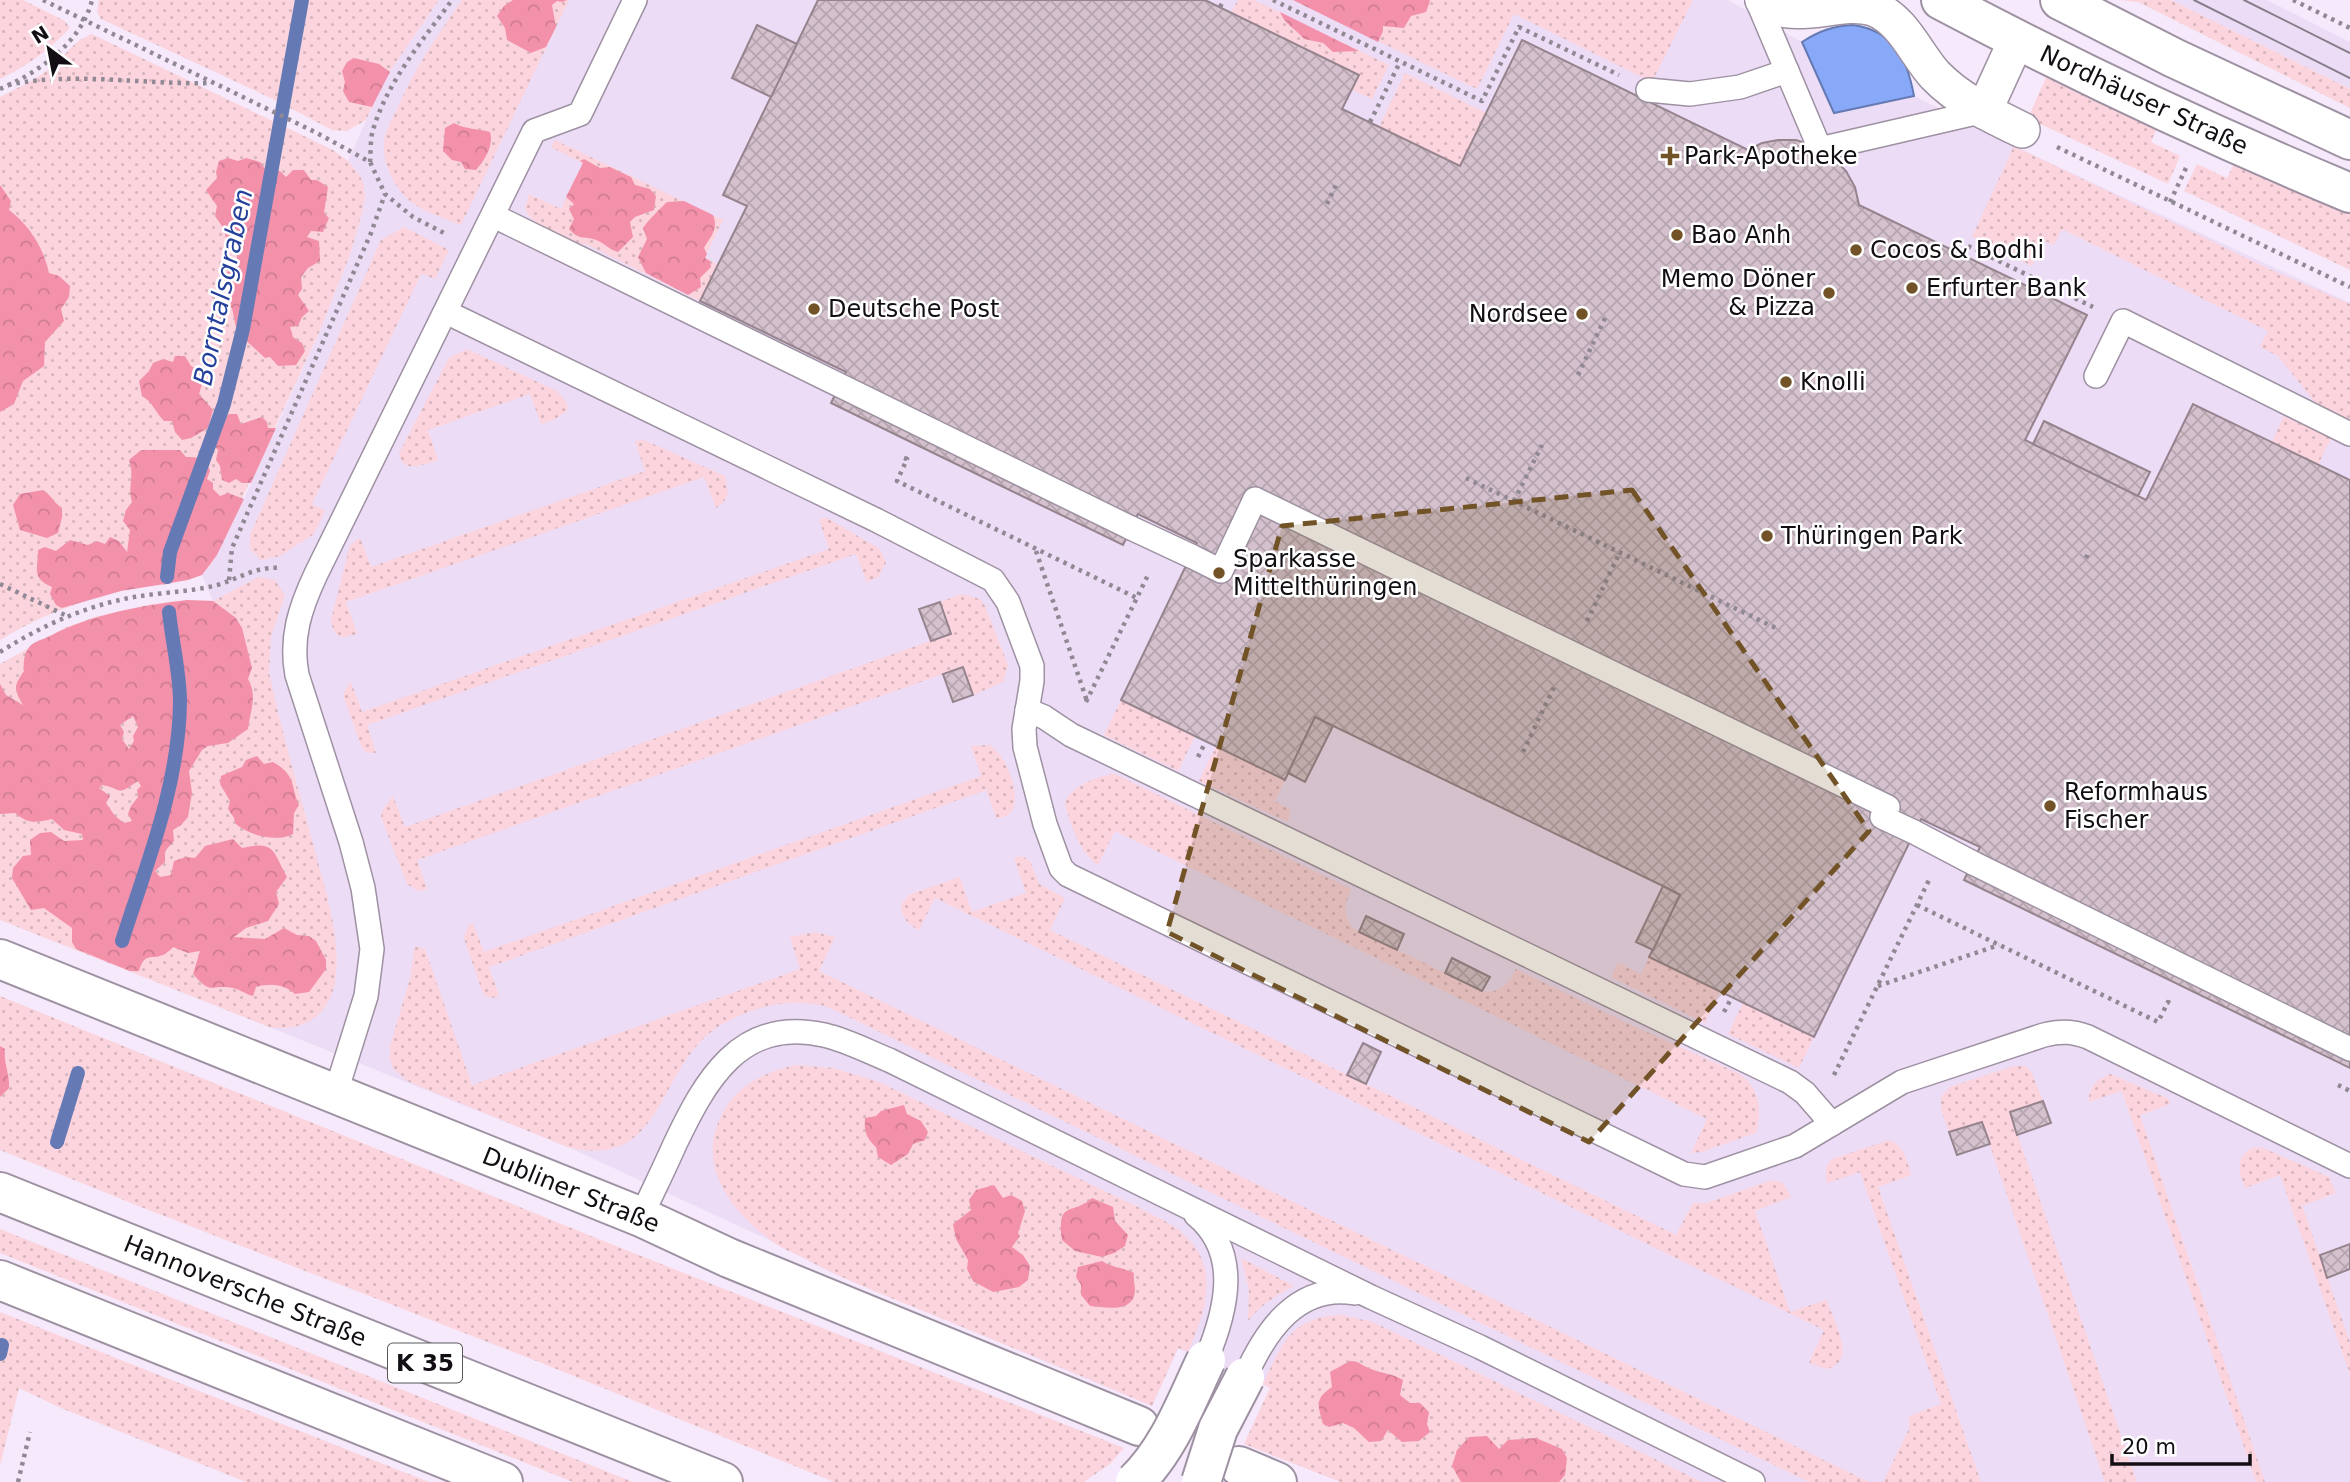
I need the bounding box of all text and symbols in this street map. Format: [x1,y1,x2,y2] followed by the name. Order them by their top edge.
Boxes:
[14,14,84,84] north arrow
[27,21,53,48] text: N
[2036,39,2252,161] street label: Nordhäuser Straße
[1684,142,1858,170] place label: Park-Apotheke
[1662,148,1678,164] marker: Park-Apotheke
[188,186,258,388] water label: Borntalsgraben
[1691,221,1791,249] place label: Bao Anh
[1669,227,1685,243] marker: Bao Anh
[1870,236,2044,264] place label: Cocos & Bodhi
[1848,242,1864,258] marker: Cocos & Bodhi
[1661,265,1815,321] place label: Memo Döner & Pizza
[1926,274,2087,302] place label: Erfurter Bank
[1904,280,1920,296] marker: Erfurter Bank
[1821,285,1837,301] marker: Memo Döner & Pizza
[828,295,999,323] place label: Deutsche Post
[1469,300,1568,328] place label: Nordsee
[806,301,822,317] marker: Deutsche Post
[1574,306,1590,322] marker: Nordsee
[1800,368,1866,396] place label: Knolli
[1778,374,1794,390] marker: Knolli
[1780,522,1963,550] place label: Thüringen Park
[1759,528,1775,544] marker: Thüringen Park
[1233,545,1417,601] place label: Sparkasse Mittelthüringen
[1211,565,1227,581] marker: Sparkasse Mittelthüringen
[2064,778,2208,834] place label: Reformhaus Fischer
[2042,798,2058,814] marker: Reformhaus Fischer
[478,1142,664,1238] street label: Dubliner Straße
[120,1229,370,1353] street label: Hannoversche Straße
[388,1344,462,1382] road number: K 35
[2112,1422,2250,1466] scale bar
[2122,1435,2176,1459] text: 20 m

